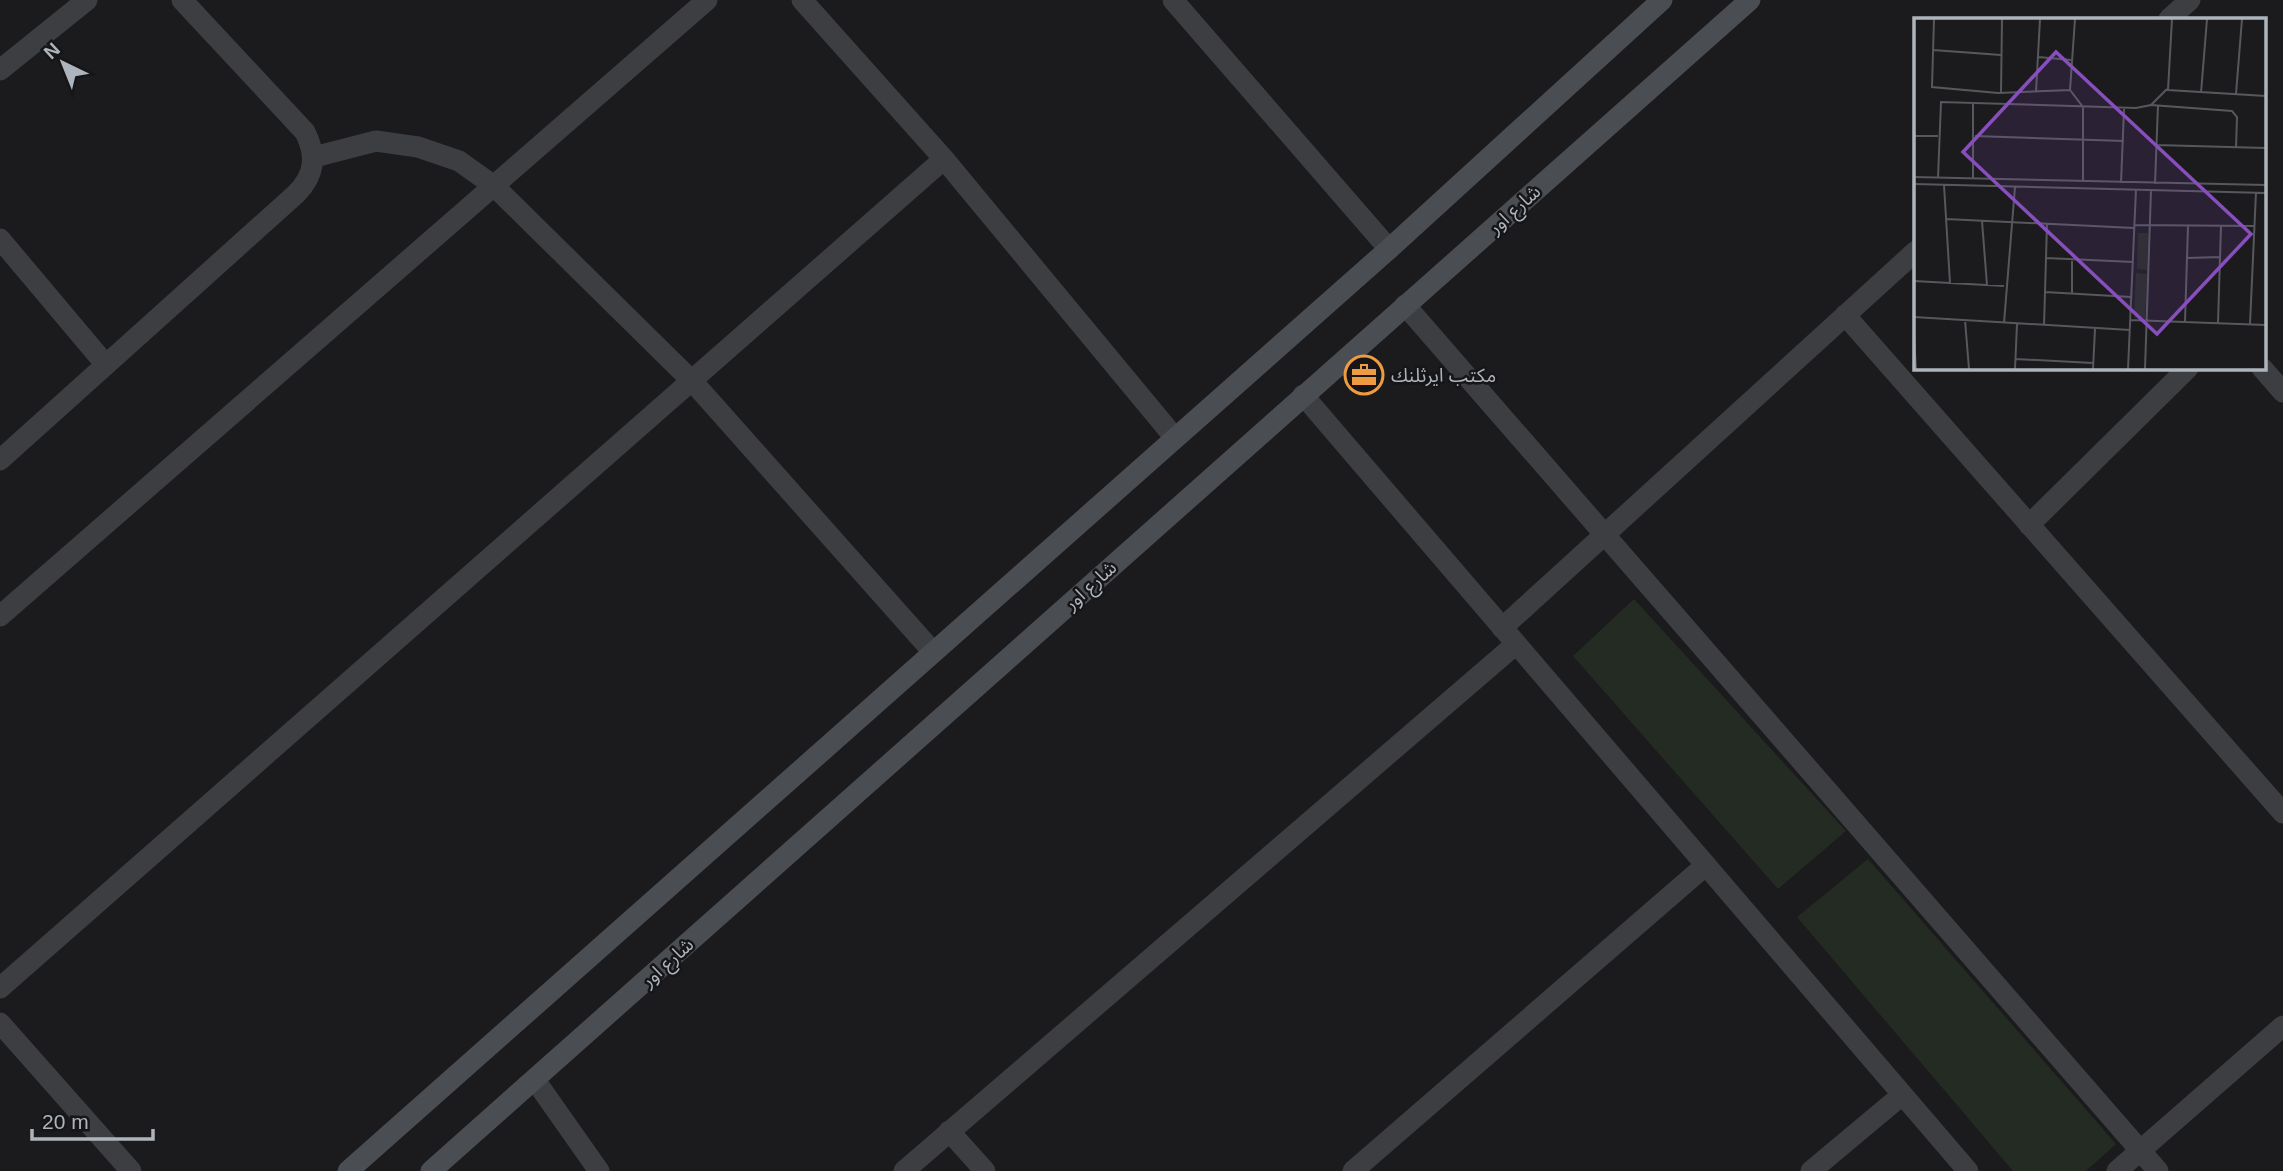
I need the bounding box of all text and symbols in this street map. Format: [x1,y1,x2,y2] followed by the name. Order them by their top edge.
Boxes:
[1914,18,2266,369] inset map
[28,28,98,98] north arrow
[40,39,64,63] text: N
[1483,181,1547,241] street label: شارع اور
[1343,354,1385,396] office icon: مكتب ايرثلنك
[1391,365,1496,387] place label: مكتب ايرثلنك
[1059,557,1123,617] street label: شارع اور
[636,934,700,994] street label: شارع اور
[32,1098,152,1142] scale bar
[42,1110,89,1133] text: 20 m

